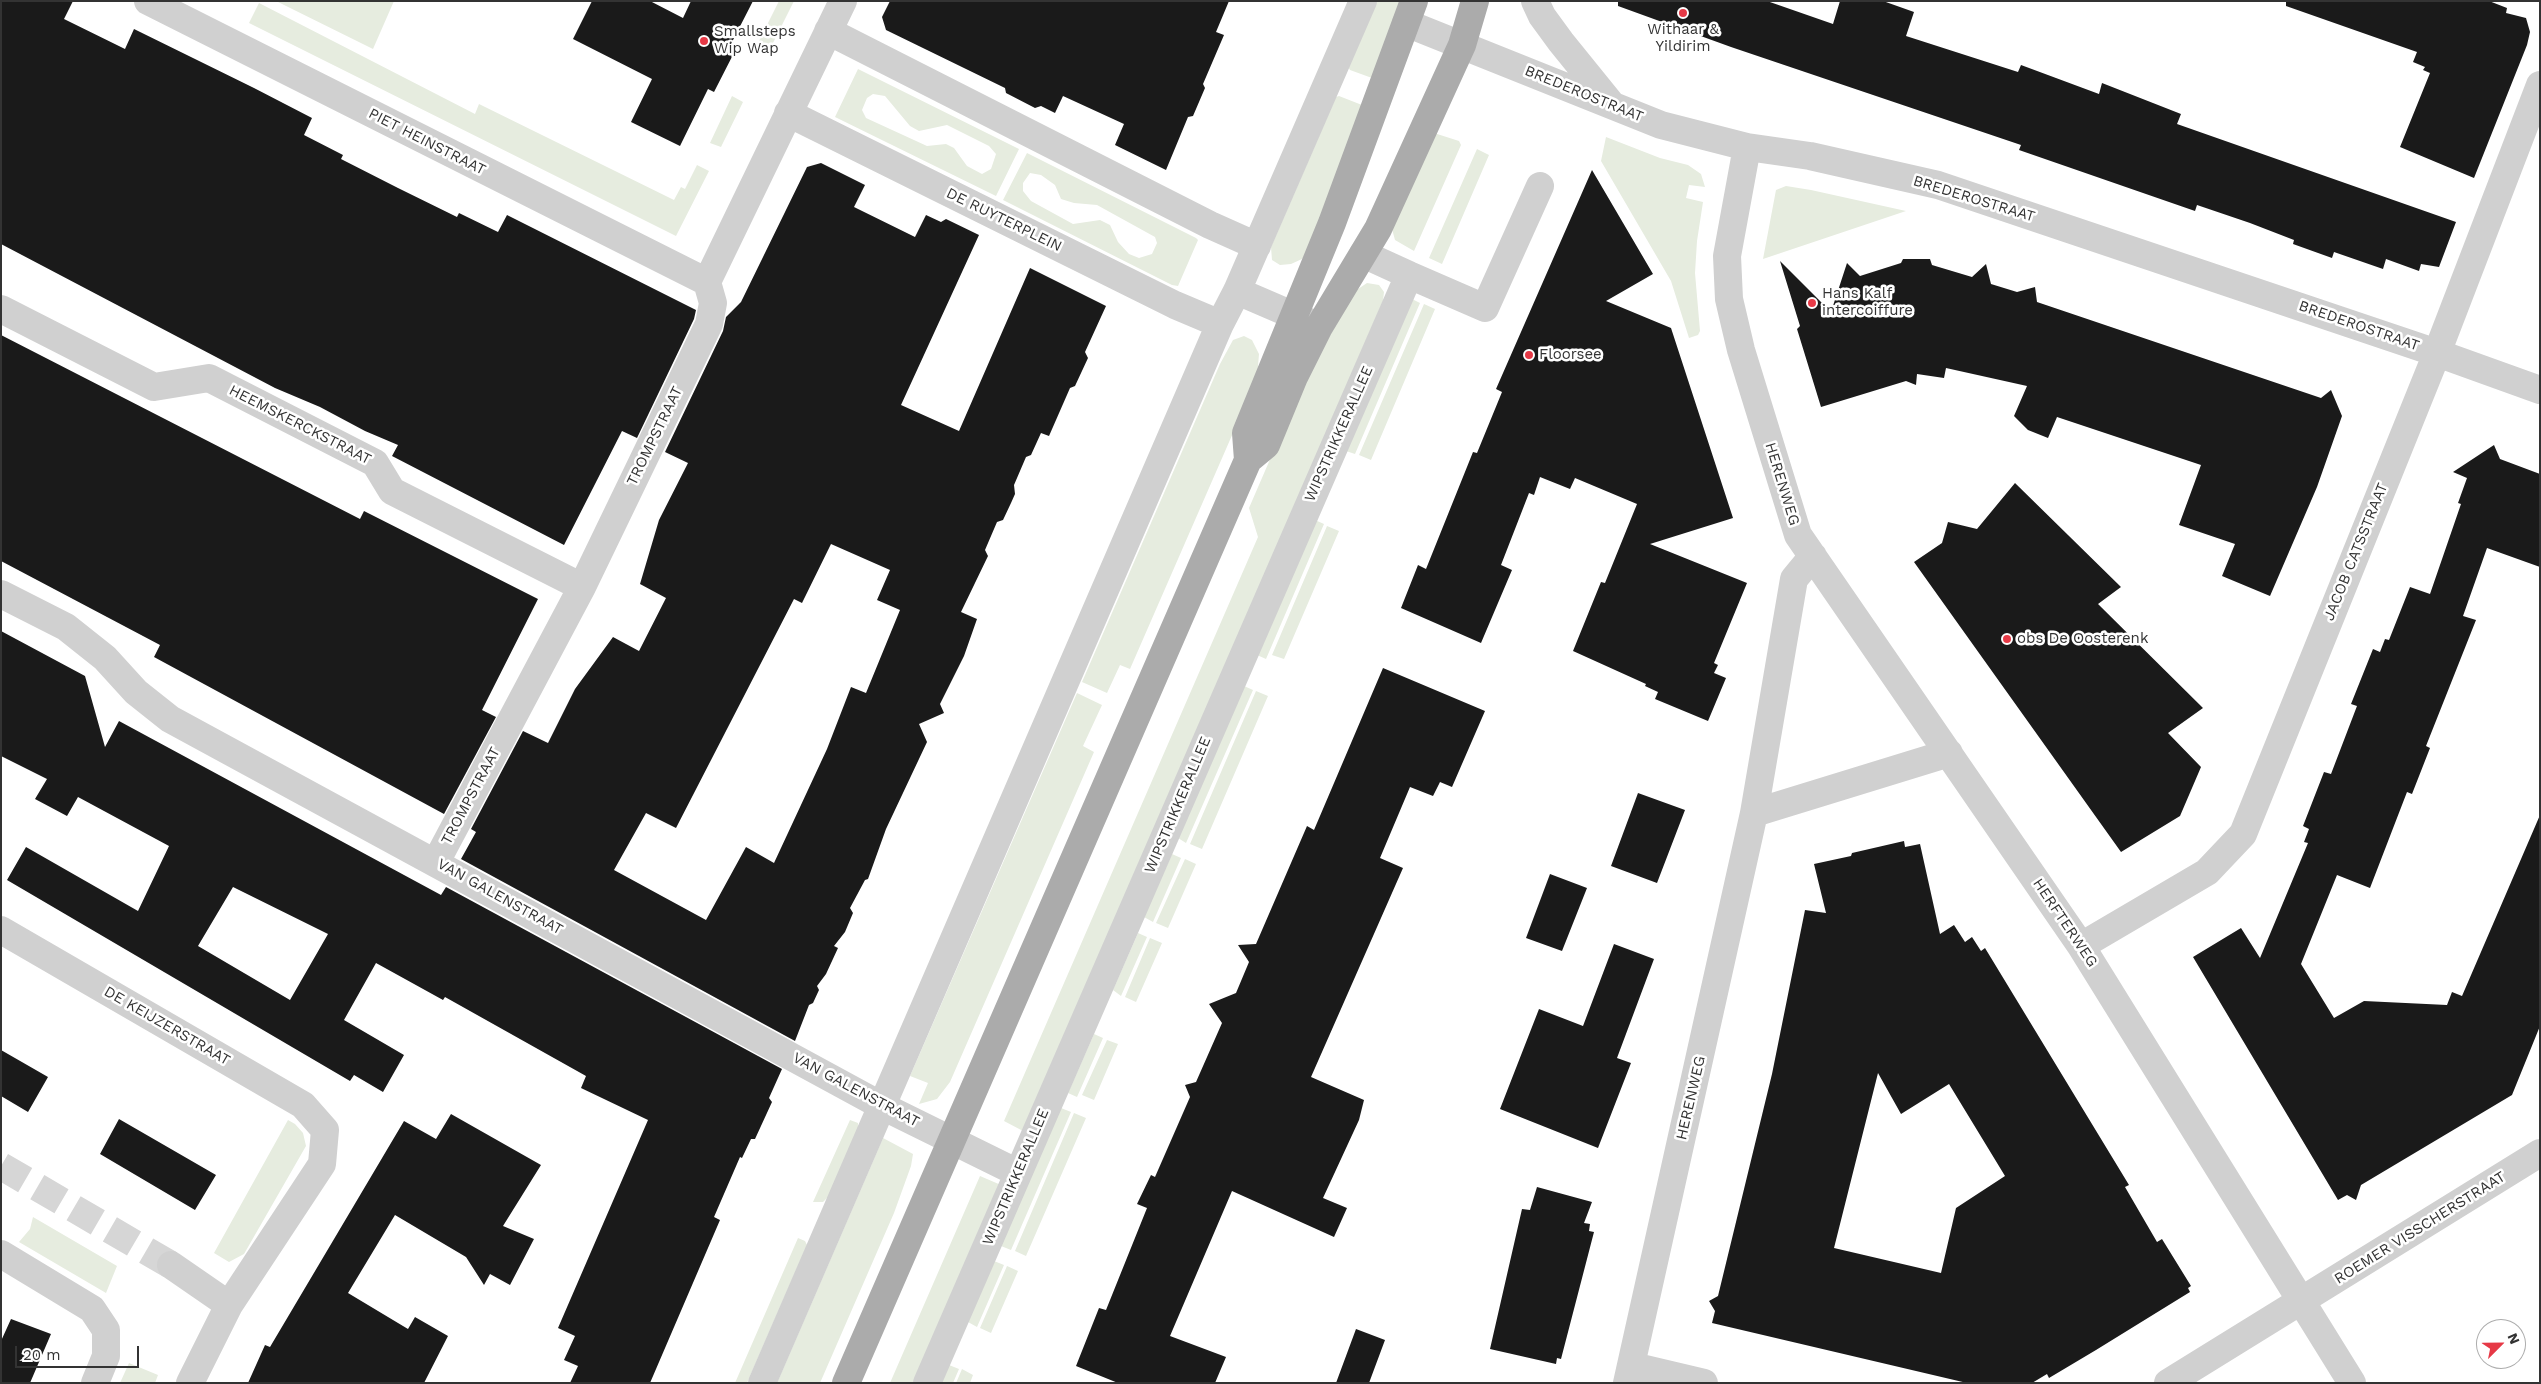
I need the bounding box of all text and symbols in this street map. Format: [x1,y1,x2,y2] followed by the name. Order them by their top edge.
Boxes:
[1677,7,1689,19] marker: Withaar & Yildirim
[1647,21,1719,56] place label: Withaar & Yildirim
[714,23,796,58] place label: Smallsteps Wip Wap
[698,35,710,47] marker: Smallsteps Wip Wap
[1522,62,1646,126] street label: BREDEROSTRAAT
[365,105,489,179] street label: PIET HEINSTRAAT
[1911,172,2037,226] street label: BREDEROSTRAAT
[943,184,1065,256] street label: DE RUYTERPLEIN
[1822,285,1913,320] place label: Hans Kalf intercoiffure
[1806,297,1818,309] marker: Hans Kalf intercoiffure
[2296,297,2422,355] street label: BREDEROSTRAAT
[1539,346,1602,364] place label: Floorsee
[1523,349,1535,361] marker: Floorsee
[1301,363,1377,505] street label: WIPSTRIKKERALLEE
[226,381,374,469] street label: HEEMSKERCKSTRAAT
[623,384,687,488] street label: TROMPSTRAAT
[1761,440,1803,528] street label: HERENWEG
[2320,481,2392,623] street label: JACOB CATSSTRAAT
[2017,630,2148,648] place label: obs De Oosterenk
[2001,633,2013,645] marker: obs De Oosterenk
[1141,734,1215,876] street label: WIPSTRIKKERALLEE
[438,744,504,848] street label: TROMPSTRAAT
[434,855,566,939] street label: VAN GALENSTRAAT
[2029,875,2101,971] street label: HERFTERWEG
[101,983,233,1069] street label: DE KEIJZERSTRAAT
[790,1049,922,1131] street label: VAN GALENSTRAAT
[1673,1054,1709,1142] street label: HERENWEG
[979,1106,1053,1248] street label: WIPSTRIKKERALLEE
[2331,1168,2509,1288] street label: ROEMER VISSCHERSTRAAT
[2476,1319,2526,1369] north arrow
[2504,1331,2523,1346] text: N
[18,1336,141,1368] scale bar
[23,1346,61,1364] text: 20 m

